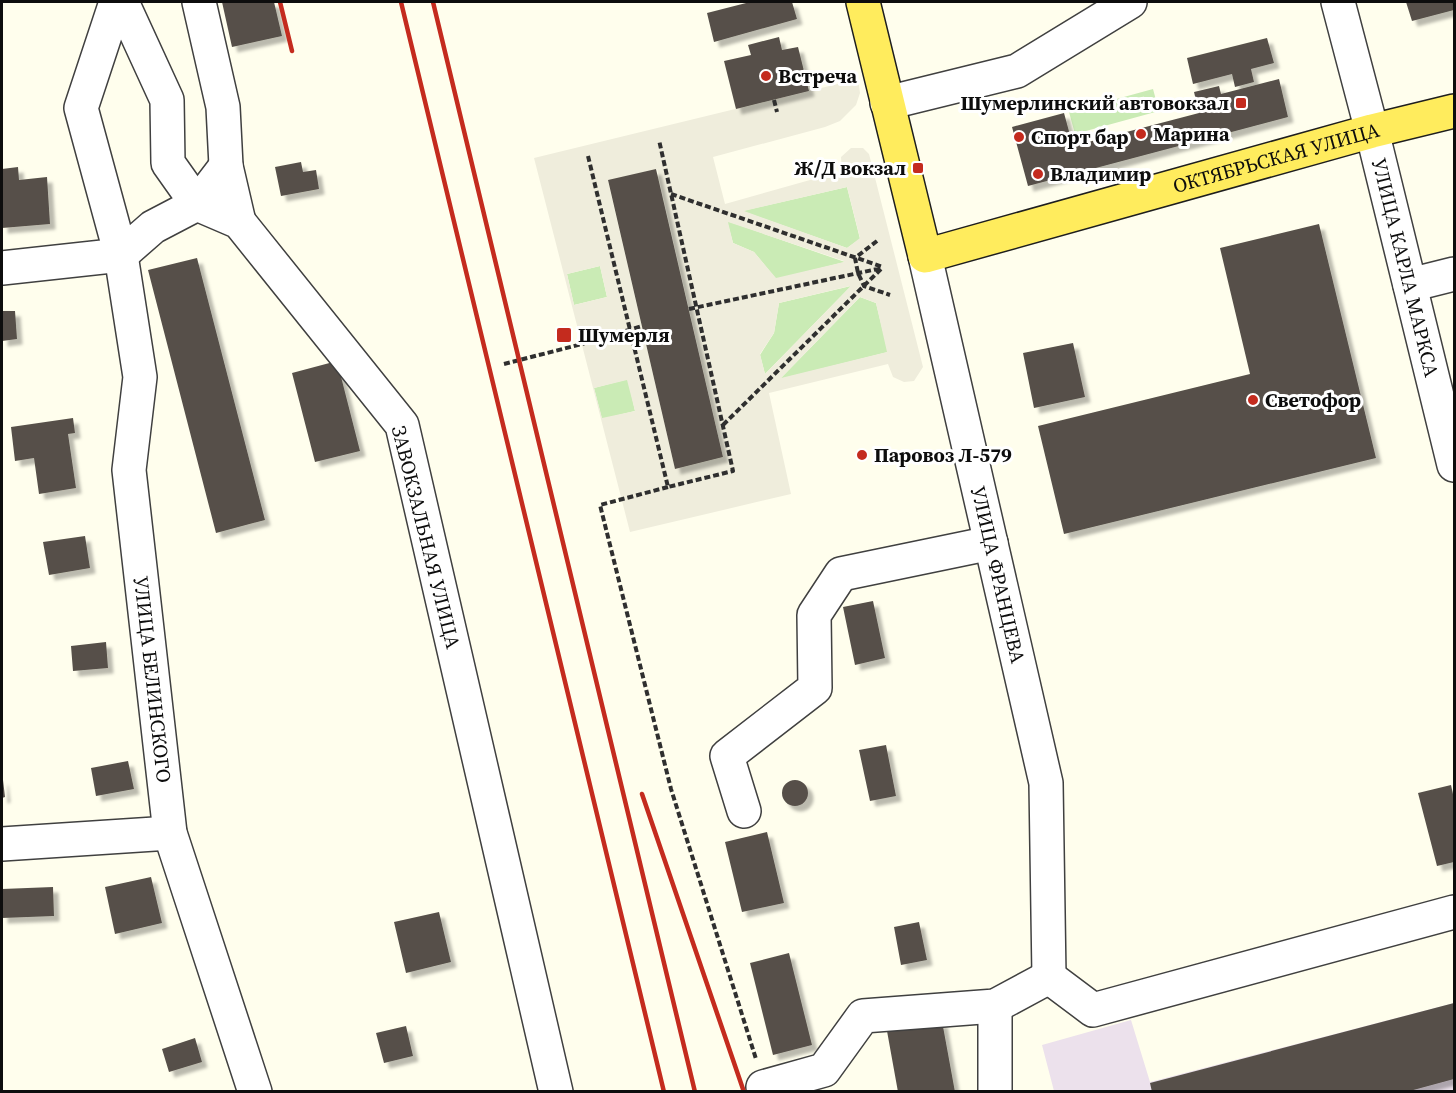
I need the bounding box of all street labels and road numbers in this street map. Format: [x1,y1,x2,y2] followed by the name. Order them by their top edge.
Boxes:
[1170,116,1383,200] street label: ОКТЯБРЬСКАЯ УЛИЦА
[1365,155,1446,380] street label: УЛИЦА КАРЛА МАРКСА
[385,422,467,652] street label: ЗАВОКЗАЛЬНАЯ УЛИЦА
[964,483,1032,667] street label: УЛИЦА ФРАНЦЕВА
[127,575,178,784] street label: УЛИЦА БЕЛИНСКОГО

